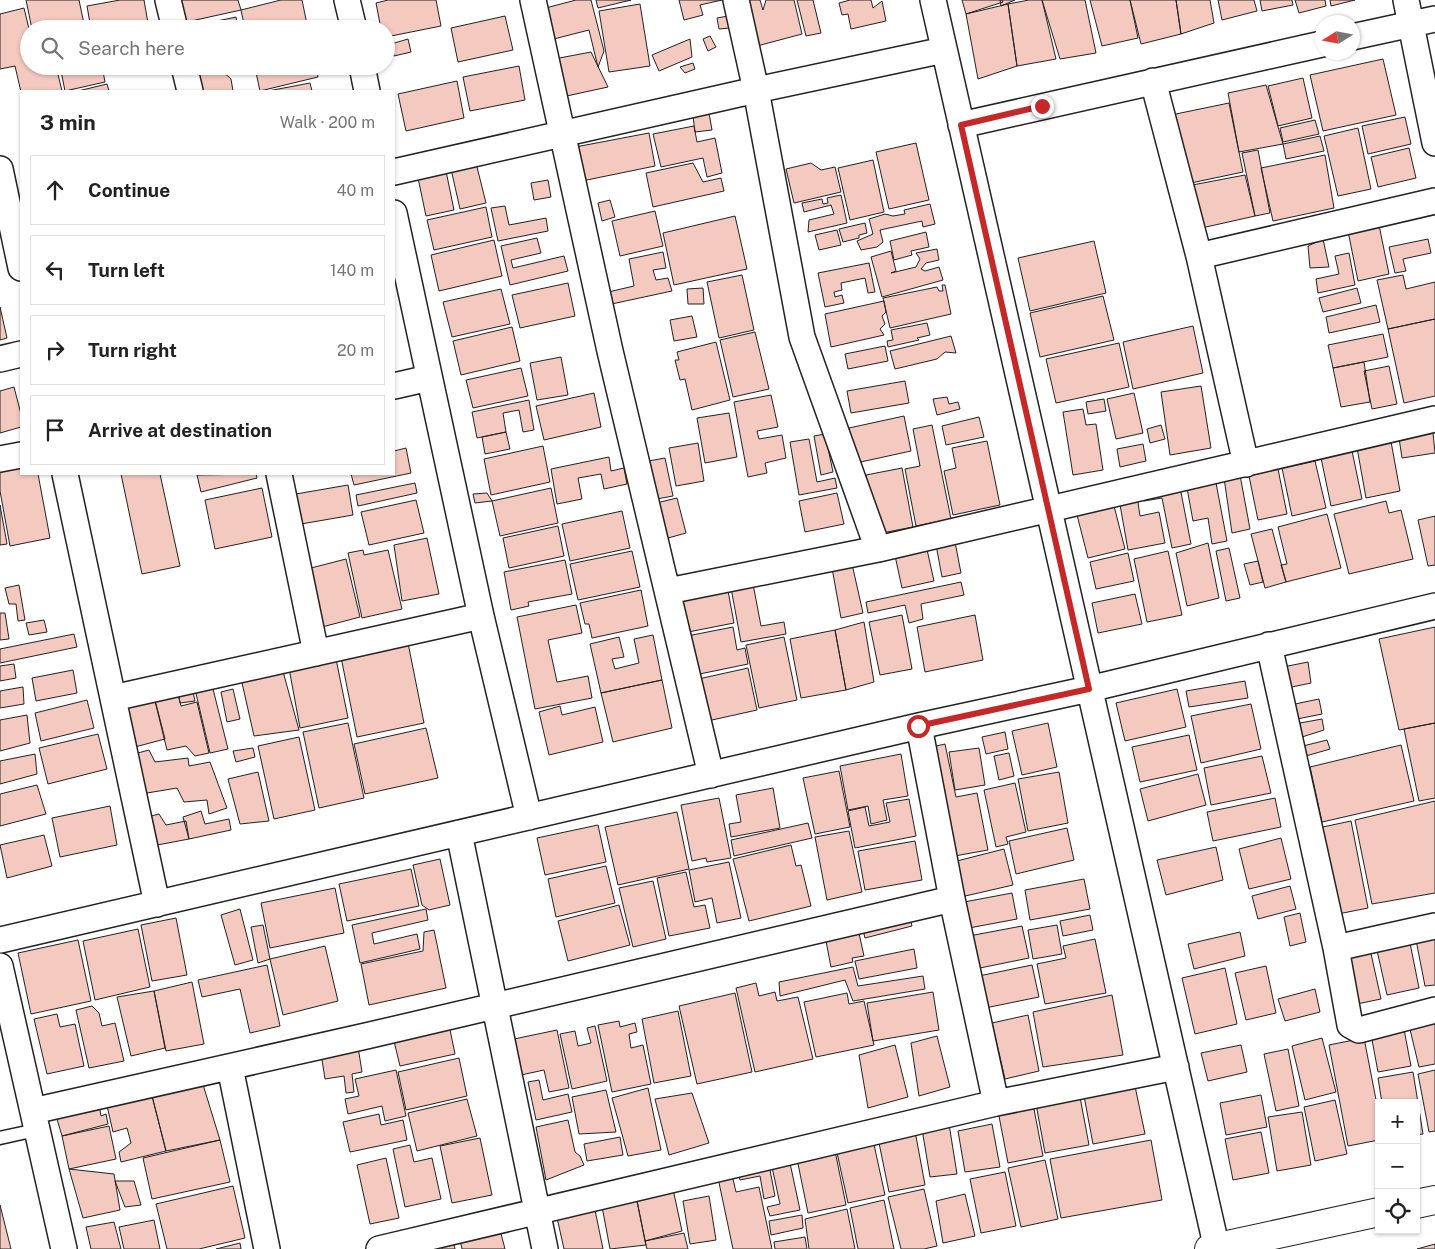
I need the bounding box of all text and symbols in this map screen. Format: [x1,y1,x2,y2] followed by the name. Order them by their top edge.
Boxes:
[1315,15,1360,60] north arrow
[20,20,395,75] search box
[38,34,66,62] icon: search
[78,37,185,59] text: Search here
[1031,95,1054,118] route end
[40,110,96,135] text: 3 min
[280,113,375,132] text: Walk · 200 m
[41,176,69,204] icon: ahead
[88,179,170,201] text: Continue
[336,181,374,200] text: 40 m
[41,256,69,284] icon: left
[88,259,165,281] text: Turn left
[330,261,374,280] text: 140 m
[41,336,69,364] icon: right
[88,339,177,361] text: Turn right
[337,341,374,360] text: 20 m
[41,416,69,444] icon: arrive
[88,419,272,441] text: Arrive at destination
[907,715,930,738] route start
[1375,1099,1420,1234] map controls
[1375,1099,1420,1144] button: +
[1375,1144,1420,1189] button: −
[1375,1189,1420,1234] button: locate

